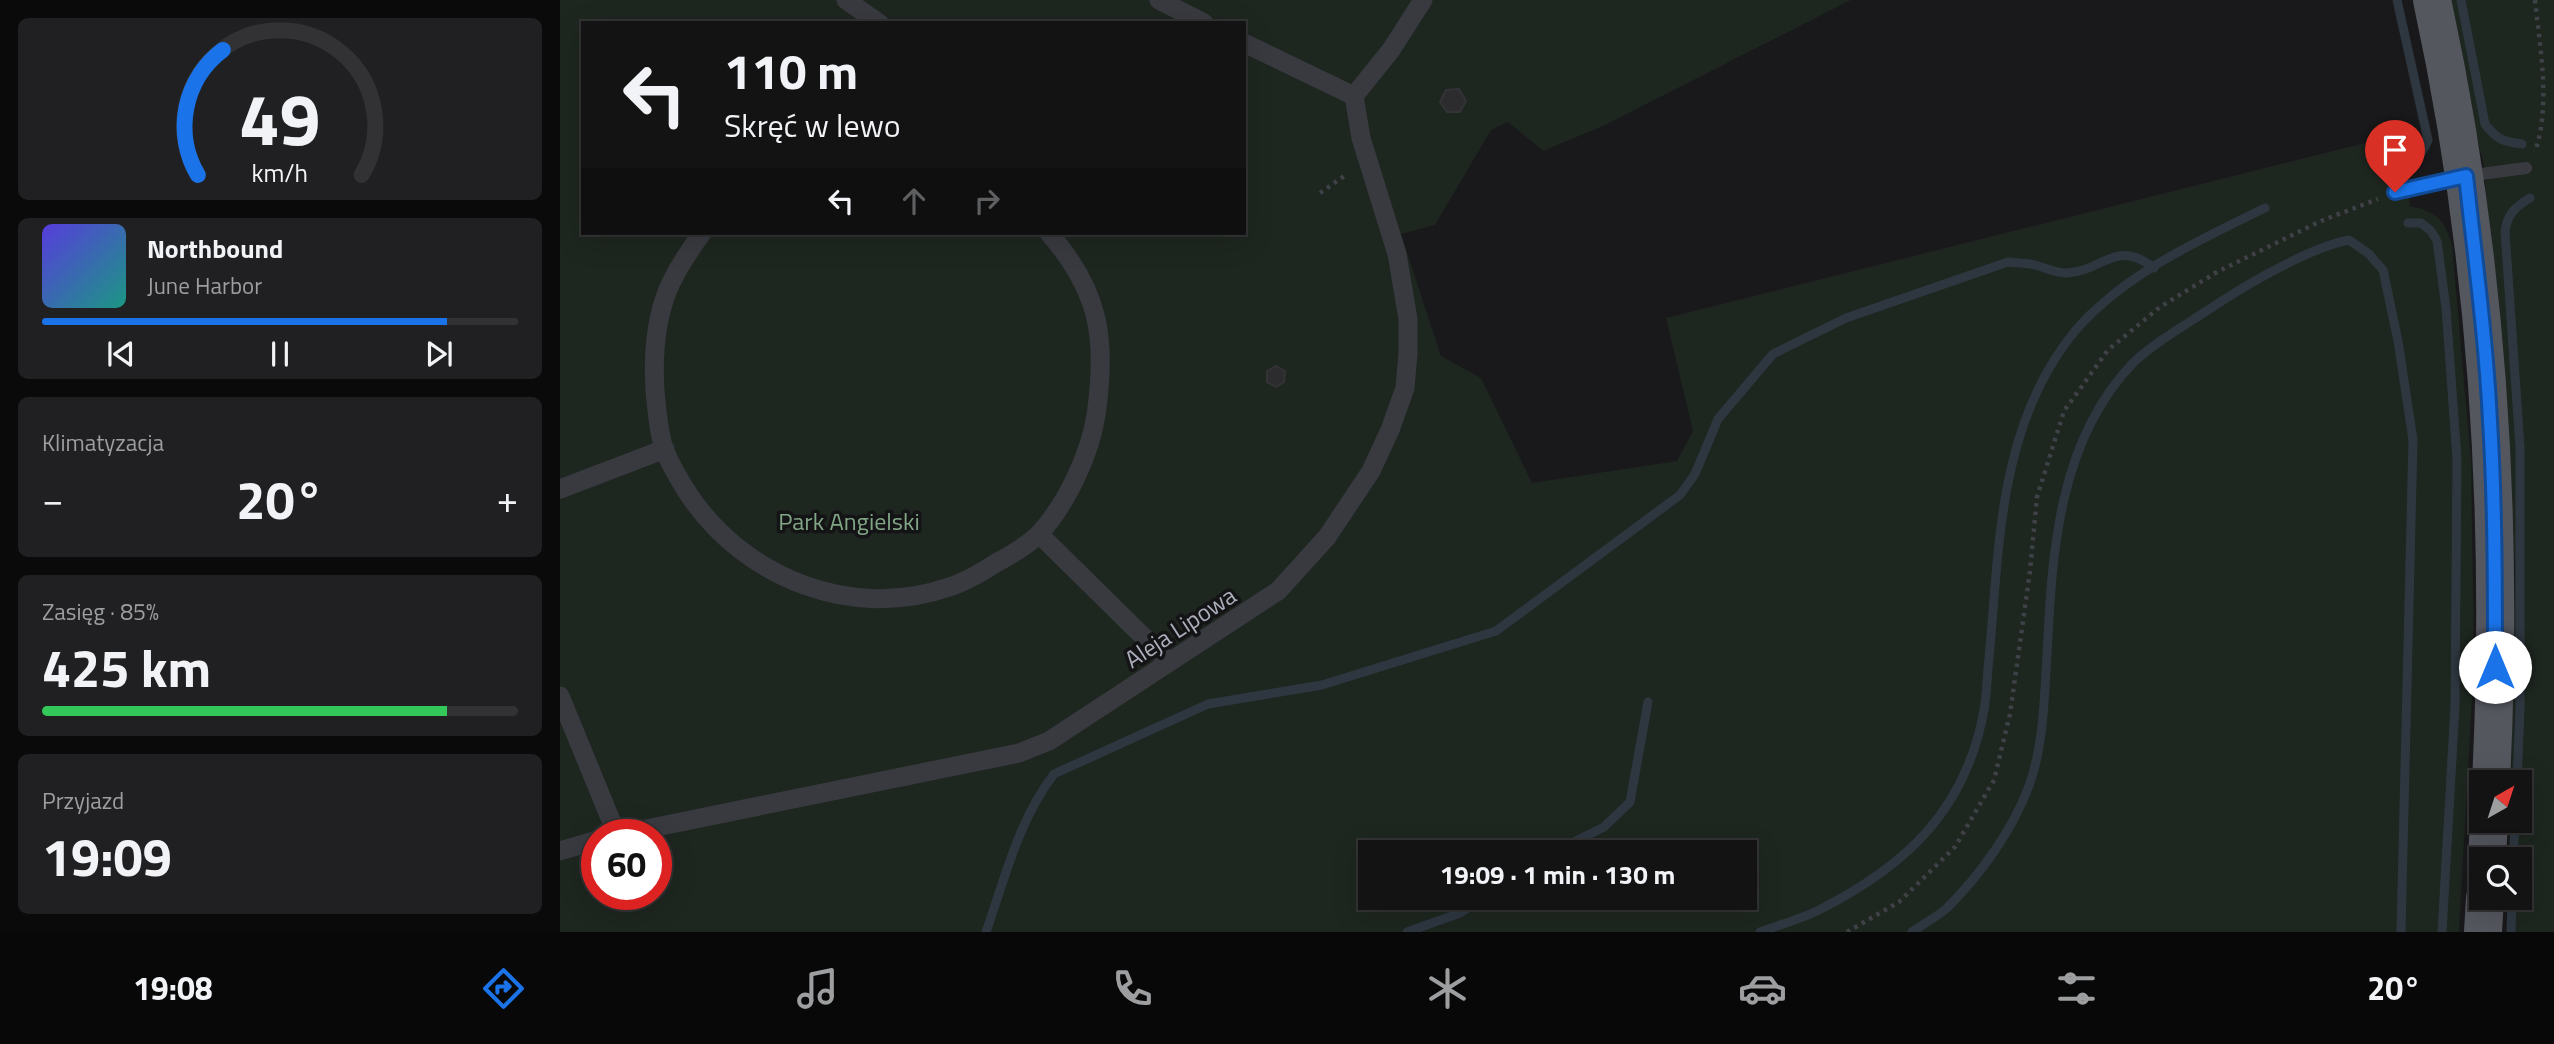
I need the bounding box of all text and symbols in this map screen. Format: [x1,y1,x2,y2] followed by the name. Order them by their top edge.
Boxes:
[724,33,858,108] text: 110 m
[609,49,700,140] icon: left
[239,63,321,173] text: 49
[724,101,901,149] text: Skręć w lewo
[2365,120,2425,192] pin
[2376,131,2414,169] icon: arrive
[252,154,308,192] text: km/h
[822,182,860,220] icon: left
[895,182,933,220] icon: ahead
[968,182,1006,220] icon: right
[147,229,283,268] text: Northbound
[147,268,262,303] text: June Harbor
[102,335,140,373] icon: previous
[261,335,299,373] icon: pause
[420,335,458,373] icon: next
[42,425,164,460] text: Klimatyzacja
[236,460,324,539] text: 20°
[42,470,63,528] text: −
[497,470,518,528] text: +
[778,503,920,539] park label: Park Angielski
[1117,577,1243,677] street label: Aleja Lipowa
[42,594,159,629] text: Zasięg · 85%
[42,628,211,707] text: 425 km
[2458,630,2532,704] position arrow
[2469,770,2532,833] north arrow
[2469,770,2532,910] map controls
[42,783,124,818] text: Przyjazd
[42,817,172,896] text: 19:09
[581,819,672,910] speed limit sign: 60
[2469,847,2532,910] button: search
[1440,855,1675,894] text: 19:09 · 1 min · 130 m
[133,964,213,1012] text: 19:08
[479,964,528,1013] icon: directions
[793,964,842,1013] icon: music
[1108,964,1157,1013] icon: phone
[1423,964,1472,1013] icon: climate
[1738,964,1787,1013] icon: car
[2052,964,2101,1013] icon: filters
[2367,964,2421,1012] text: 20°

